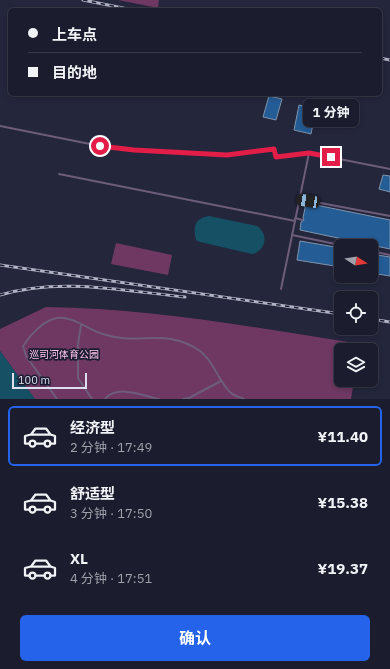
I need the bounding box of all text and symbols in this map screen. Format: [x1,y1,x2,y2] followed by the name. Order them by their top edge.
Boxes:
[52,25,97,44] text: 上车点
[52,63,97,82] text: 目的地
[303,99,359,127] callout: 1 分钟
[313,104,349,121] text: 1 分钟
[91,137,109,155] route start
[322,148,340,166] route end
[295,193,321,209] car
[334,239,378,283] north arrow
[334,239,378,387] map controls
[334,291,378,335] button: locate
[334,343,378,387] button: layers
[29,348,99,361] park label: 巡司河体育公园
[12,371,87,390] scale bar
[18,373,50,387] text: 100 m
[22,418,58,454] icon: car
[70,418,115,437] text: 经济型
[318,427,368,446] text: ¥11.40
[70,439,152,456] text: 2 分钟 · 17:49
[22,484,58,520] icon: car
[70,484,115,503] text: 舒适型
[318,493,368,512] text: ¥15.38
[70,505,152,522] text: 3 分钟 · 17:50
[70,549,88,568] text: XL
[22,550,58,586] icon: car
[318,559,368,578] text: ¥19.37
[70,570,152,587] text: 4 分钟 · 17:51
[20,615,370,661] button: 确认

